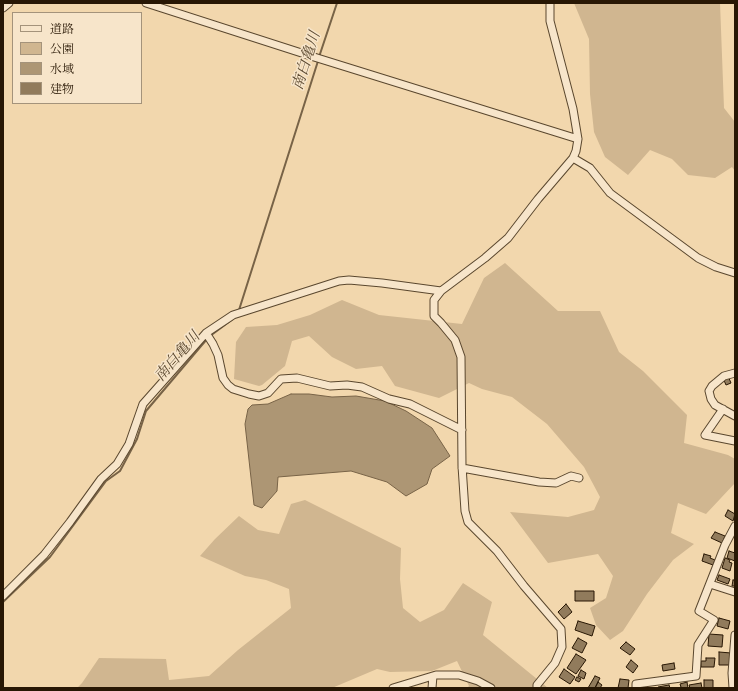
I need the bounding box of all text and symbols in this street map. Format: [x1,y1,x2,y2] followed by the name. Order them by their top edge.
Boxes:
[12,12,142,104] legend
[50,22,74,37] text: 道路
[289,30,325,92] water label: 南白亀川
[50,42,74,57] text: 公園
[50,62,74,77] text: 水域
[50,82,74,97] text: 建物
[152,328,204,386] water label: 南白亀川

